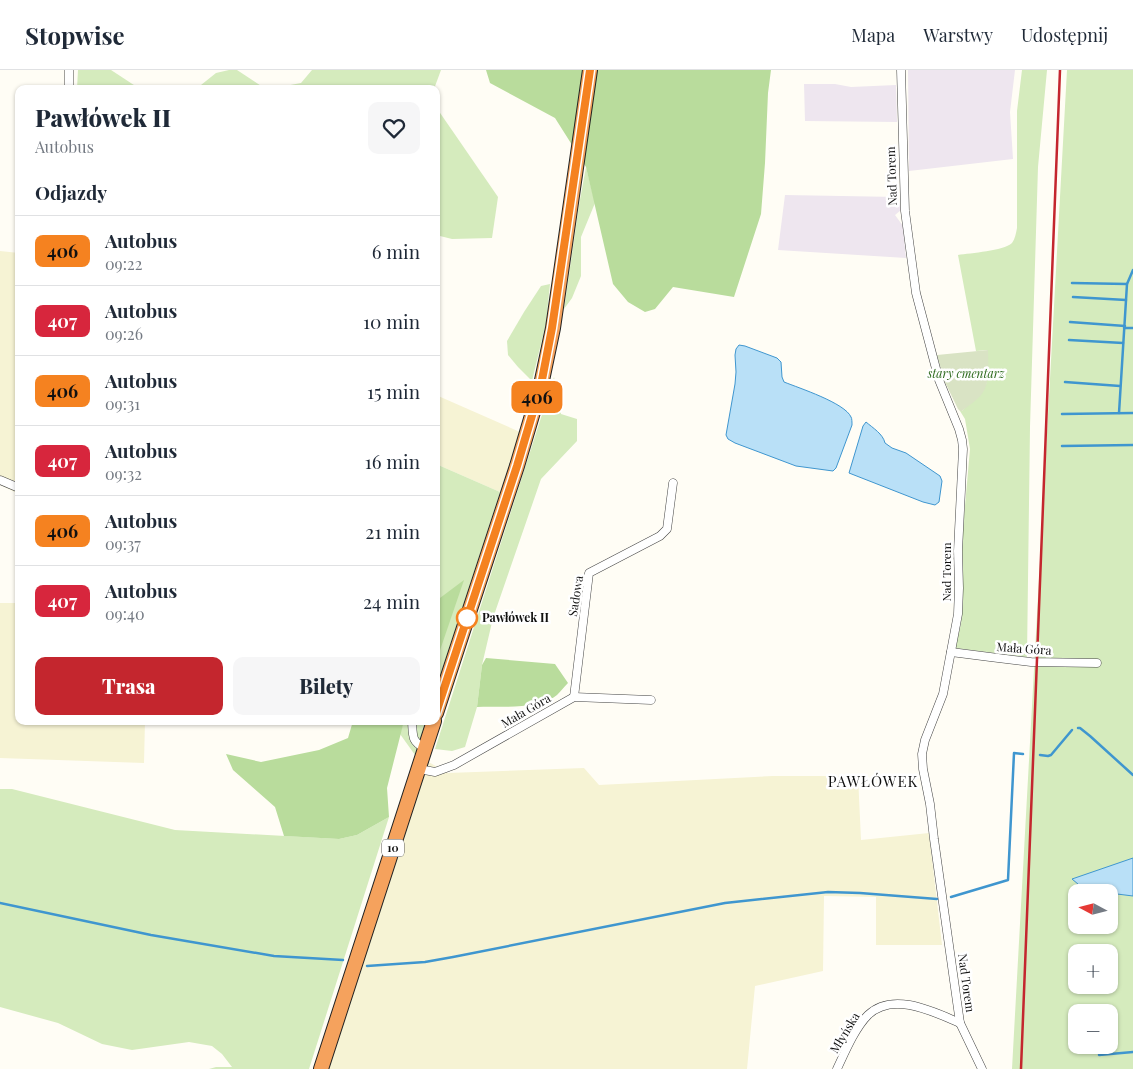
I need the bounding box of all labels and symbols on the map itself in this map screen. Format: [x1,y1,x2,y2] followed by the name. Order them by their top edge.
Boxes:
[882,146,900,206] street label: Nad Torem
[927,365,1005,381] park label: stary cmentarz
[508,381,566,413] line badge: 406
[938,542,954,602] street label: Nad Torem
[564,574,586,617] street label: Sadowa
[456,607,478,629] marker: Pawłówek II
[482,609,550,625] place label: Pawłówek II
[996,638,1052,658] street label: Mała Góra
[498,689,553,731] street label: Mała Góra
[828,771,918,791] district label: PAWŁÓWEK
[382,840,404,856] road number: 10
[1068,884,1118,934] north arrow
[955,952,979,1014] street label: Nad Torem
[826,1009,863,1056] street label: Młyńska

